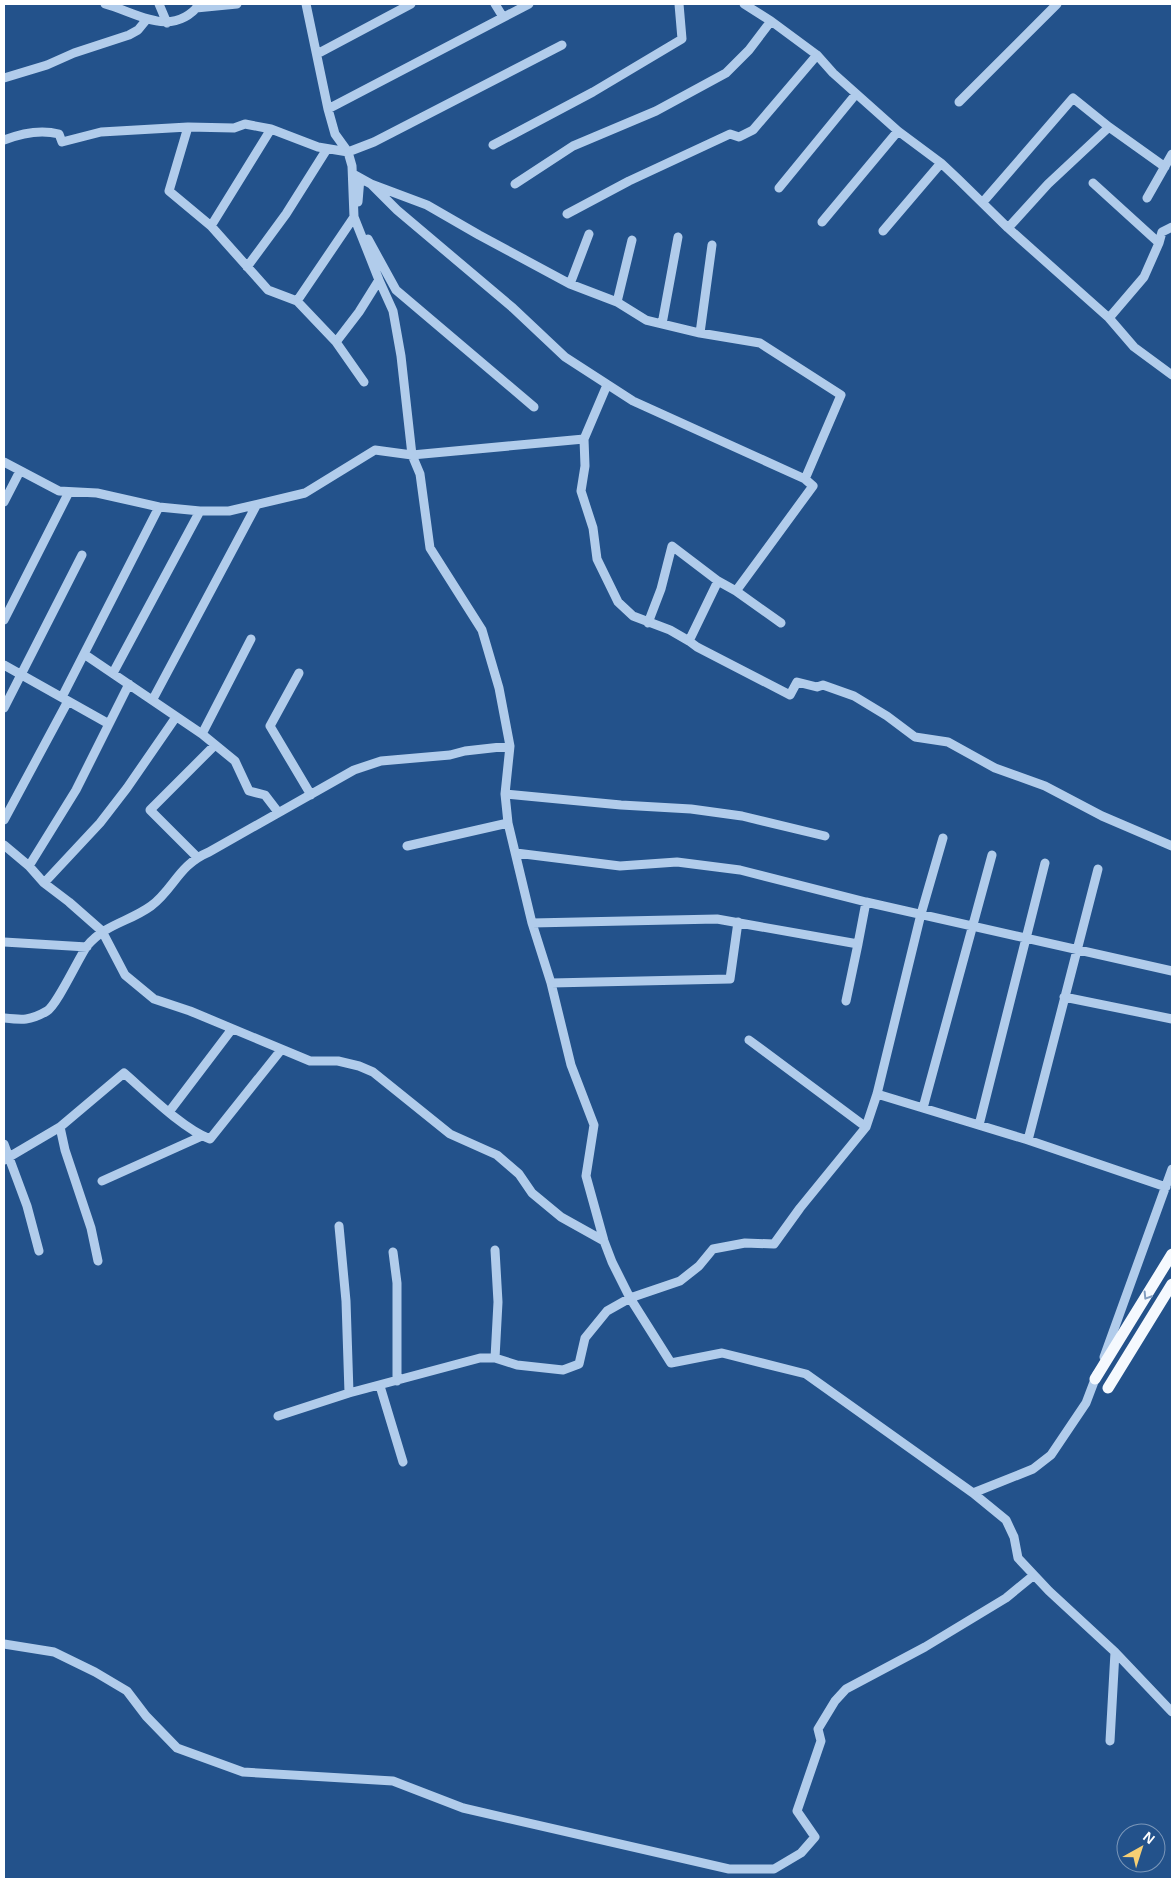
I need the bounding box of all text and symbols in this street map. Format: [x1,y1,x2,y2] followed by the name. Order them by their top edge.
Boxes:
[1143,1290,1153,1299] one-way arrow
[1116,1823,1166,1873] north arrow
[1140,1828,1158,1847] text: N

